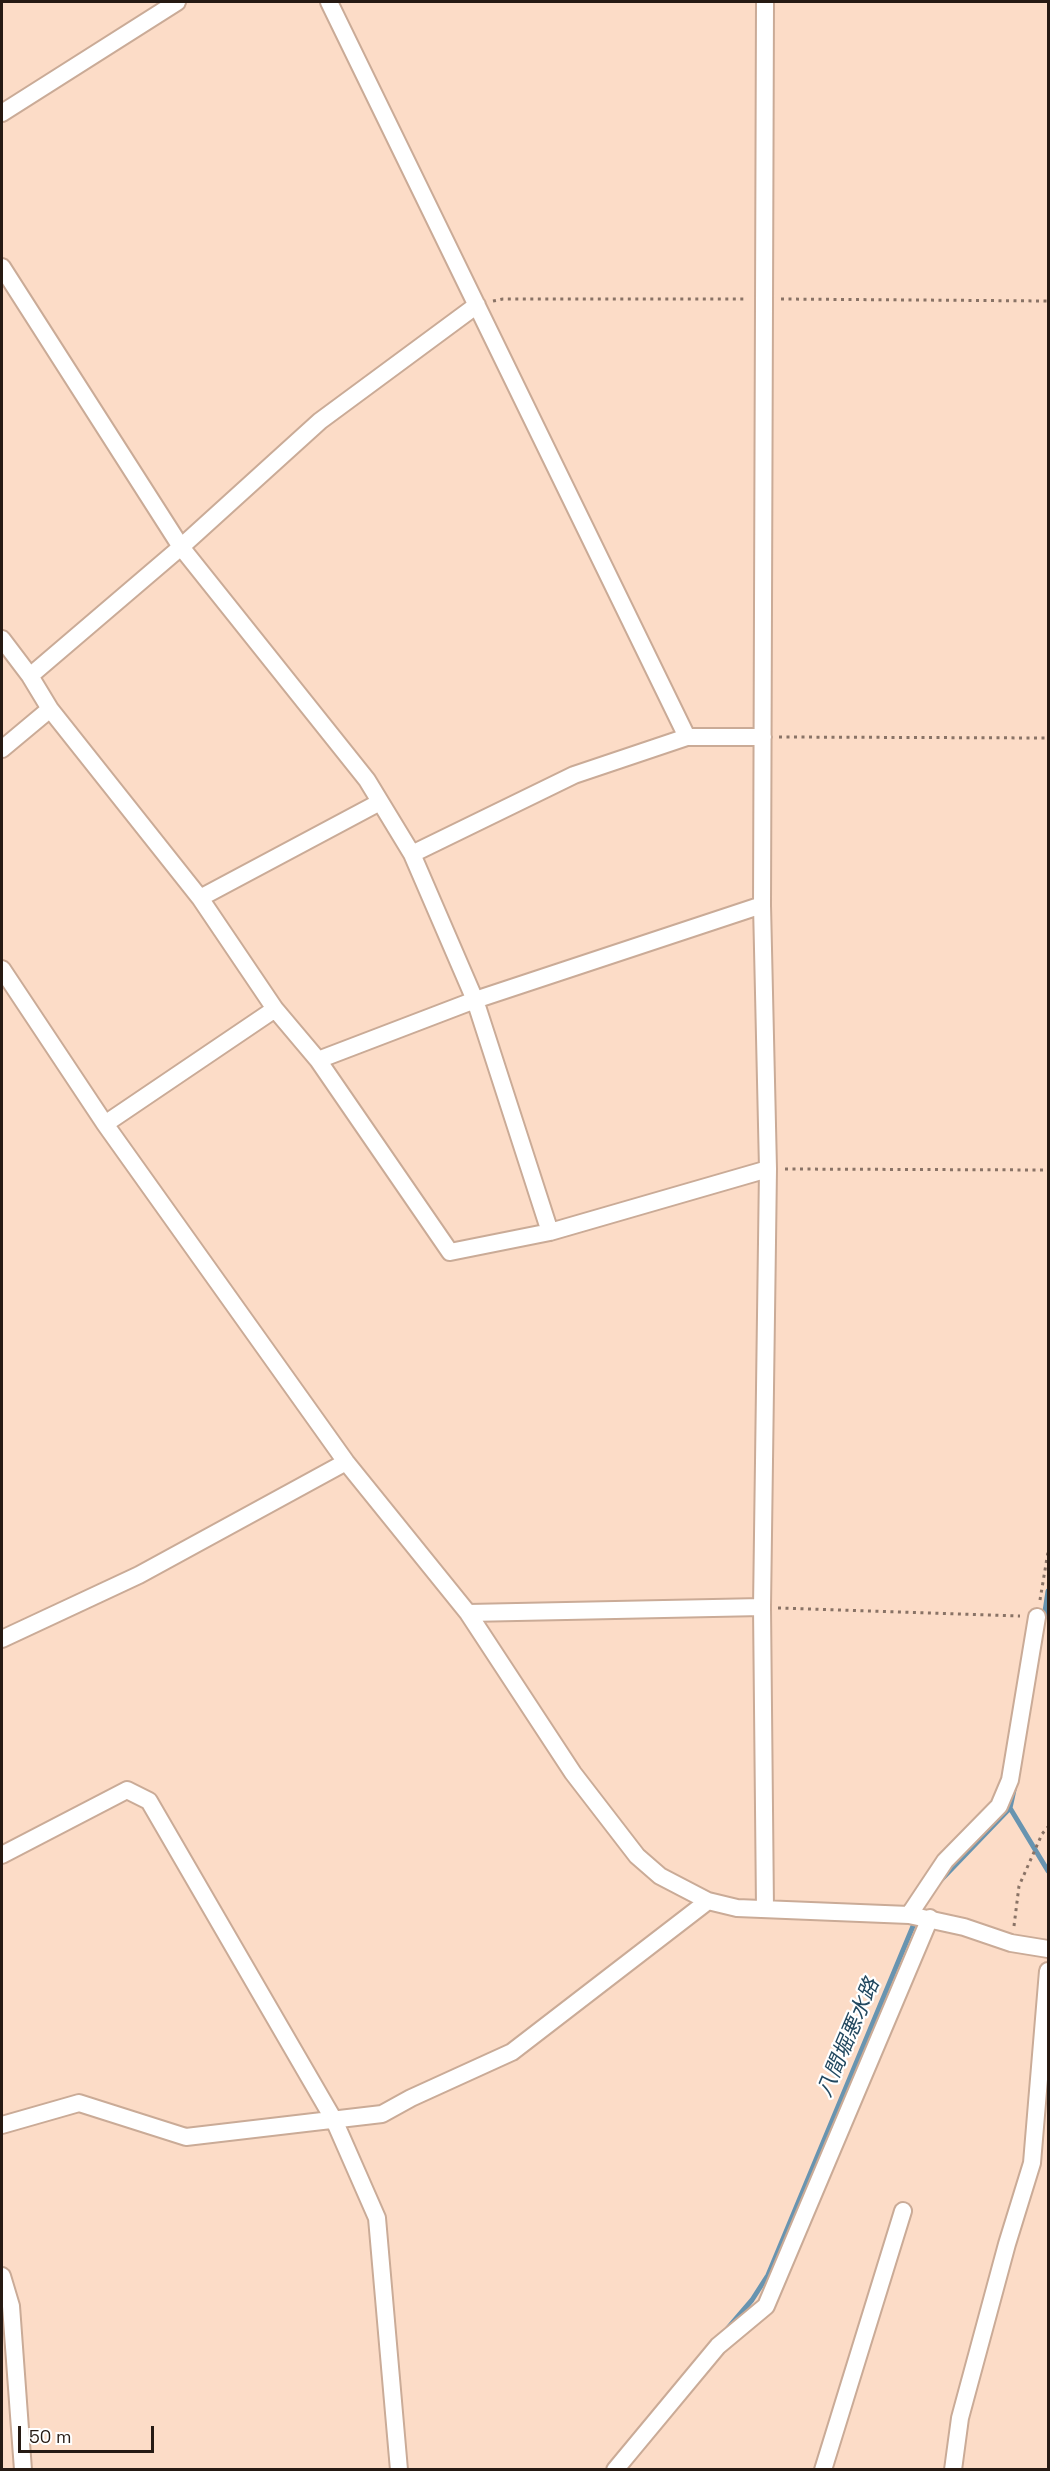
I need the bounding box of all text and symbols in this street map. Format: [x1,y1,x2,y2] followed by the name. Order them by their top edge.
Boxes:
[813,1975,885,2101] water label: 八間堀悪水路
[21,2414,158,2452] scale bar
[29,2425,71,2448] text: 50 m

